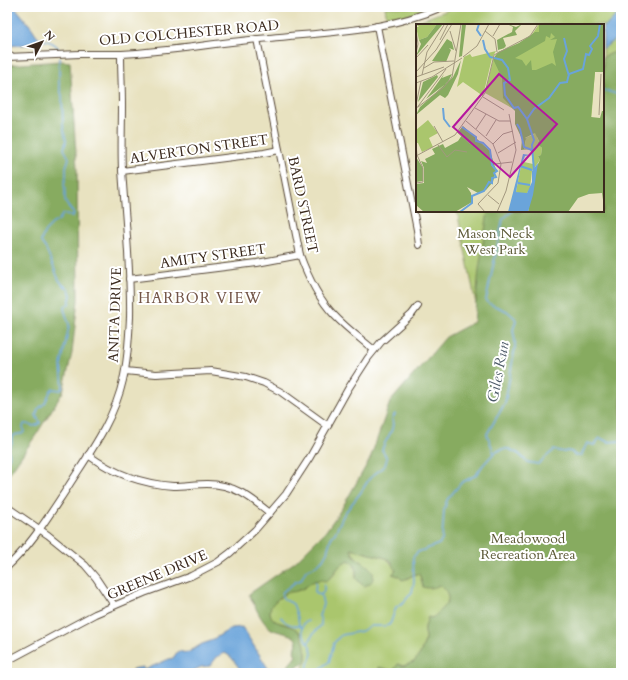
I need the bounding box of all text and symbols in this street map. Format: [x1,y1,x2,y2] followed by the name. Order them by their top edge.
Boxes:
[98,16,280,50] street label: OLD COLCHESTER ROAD
[22,22,62,62] north arrow
[416,24,604,212] inset map
[40,27,58,45] text: N
[129,130,269,168] street label: ALVERTON STREET
[283,155,323,255] street label: BARD STREET
[457,224,533,259] park label: Mason Neck West Park
[159,239,267,273] street label: AMITY STREET
[104,267,126,363] street label: ANITA DRIVE
[138,288,262,308] district label: HARBOR VIEW
[482,339,514,404] water label: Giles Run
[480,529,576,564] park label: Meadowood Recreation Area
[104,545,210,605] street label: GREENE DRIVE

